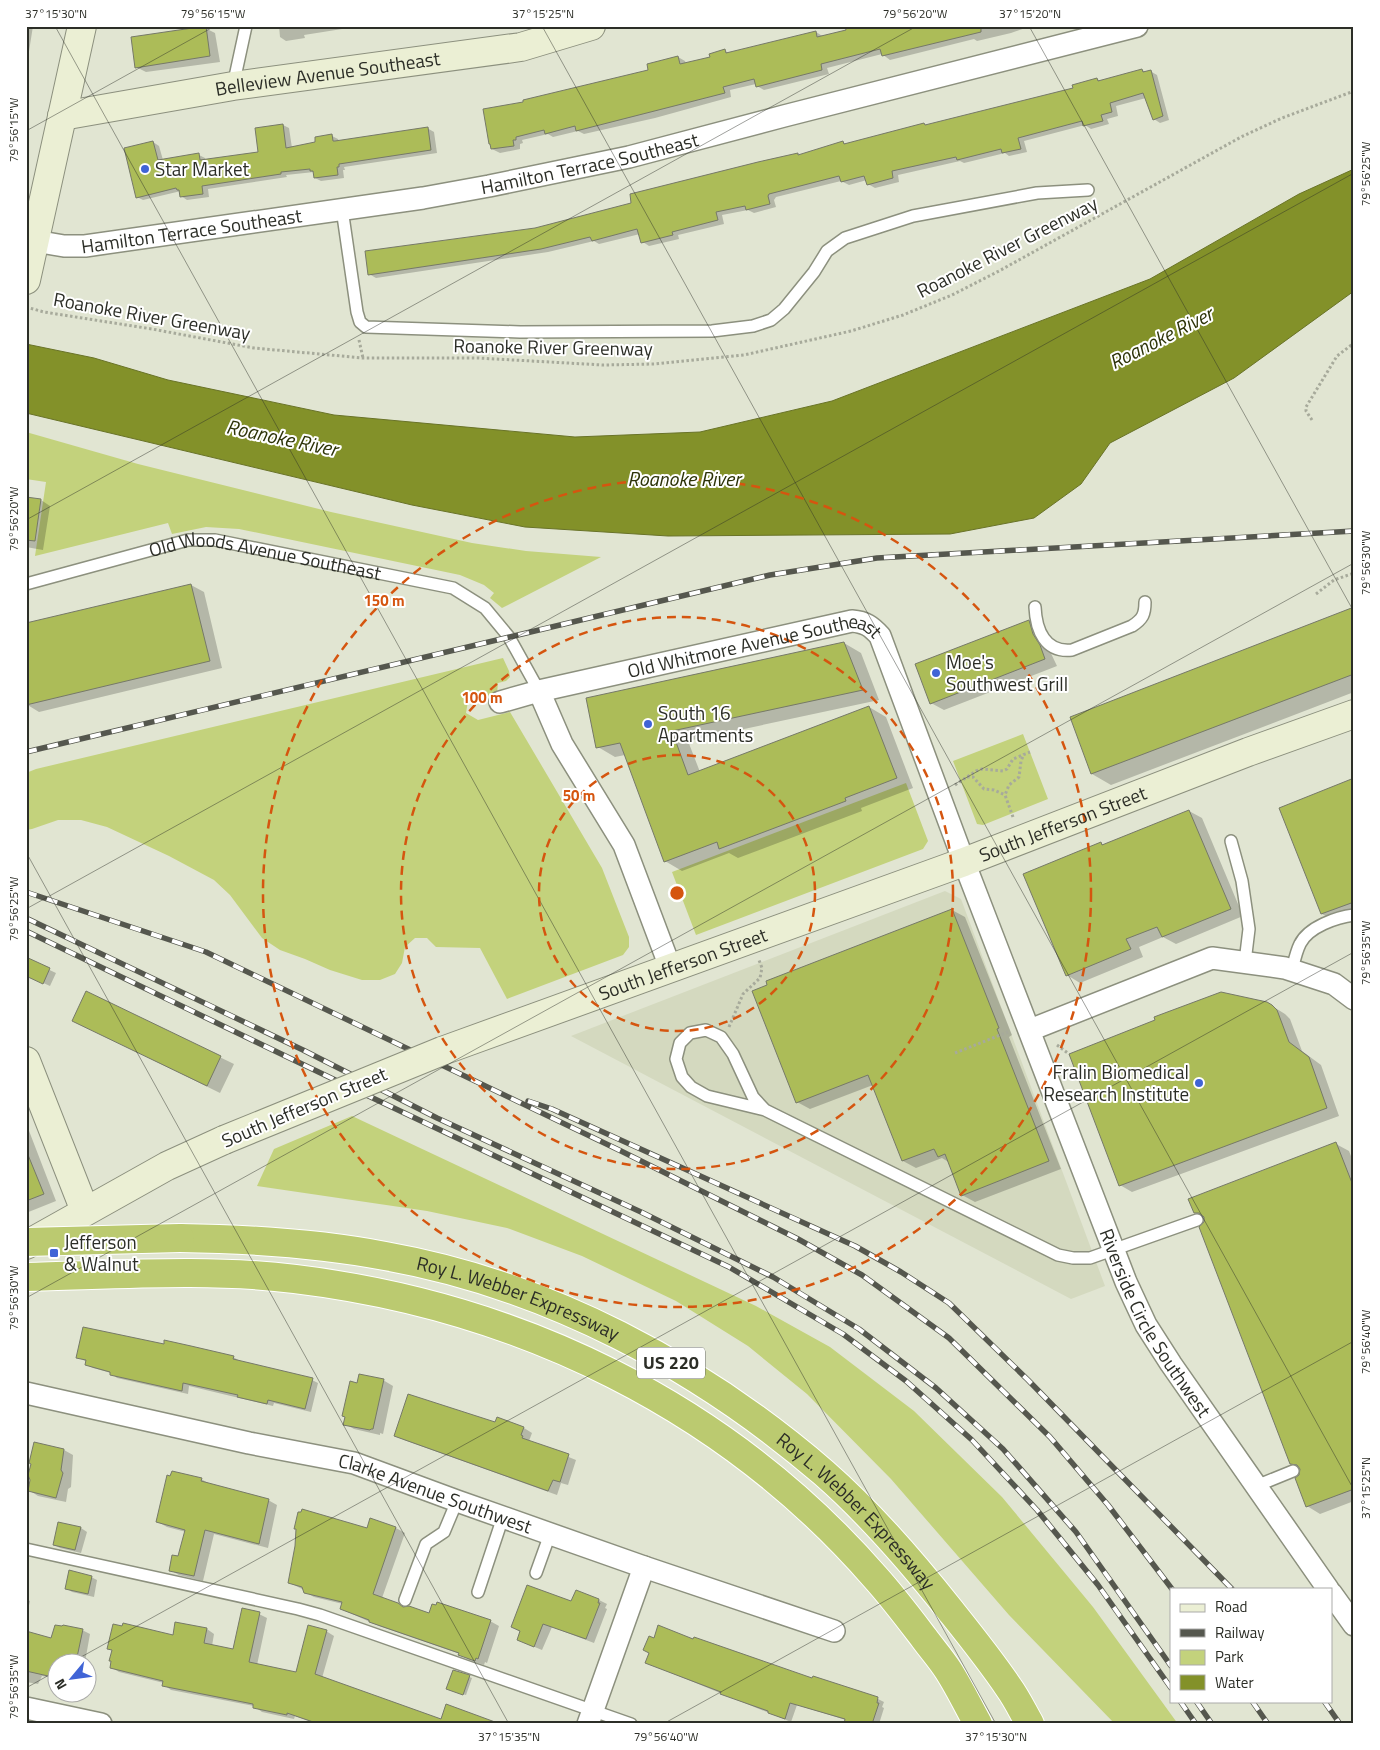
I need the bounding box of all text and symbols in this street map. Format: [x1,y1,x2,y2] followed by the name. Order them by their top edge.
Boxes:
[25,4,87,23] text: 37°15'30"N
[181,4,246,23] text: 79°56'15"W
[512,4,574,23] text: 37°15'25"N
[883,4,948,23] text: 79°56'20"W
[999,4,1061,23] text: 37°15'20"N
[213,43,442,103] street label: Belleview Avenue Southeast
[4,97,23,162] text: 79°56'15"W
[478,124,702,201] street label: Hamilton Terrace Southeast
[1356,141,1375,206] text: 79°56'25"W
[155,154,250,183] place label: Star Market
[139,163,151,175] marker: Star Market
[911,188,1102,305] street label: Roanoke River Greenway
[79,200,304,260] street label: Hamilton Terrace Southeast
[51,284,253,347] street label: Roanoke River Greenway
[1103,297,1221,377] water label: Roanoke River
[453,330,653,363] street label: Roanoke River Greenway
[224,411,343,465] water label: Roanoke River
[628,463,743,494] water label: Roanoke River
[4,486,23,551] text: 79°56'20"W
[145,523,384,587] street label: Old Woods Avenue Southeast
[1356,530,1375,595] text: 79°56'30"W
[363,589,405,612] text: 150 m
[625,606,890,685] street label: Old Whitmore Avenue Southeast
[946,647,1068,698] place label: Moe's Southwest Grill
[930,667,942,679] marker: Moe's Southwest Grill
[461,686,503,709] text: 100 m
[658,698,753,749] place label: South 16 Apartments
[642,718,654,730] marker: South 16 Apartments
[975,778,1151,869] street label: South Jefferson Street
[563,784,595,807] text: 50 m
[4,876,23,941] text: 79°56'25"W
[668,884,686,902] centre of rings
[594,919,771,1007] street label: South Jefferson Street
[1356,920,1375,985] text: 79°56'35"W
[1043,1057,1189,1108] place label: Fralin Biomedical Research Institute
[217,1058,391,1155] street label: South Jefferson Street
[1193,1077,1205,1089] marker: Fralin Biomedical Research Institute
[1093,1224,1219,1423] street label: Riverside Circle Southwest
[64,1227,139,1278] place label: Jefferson & Walnut
[48,1247,60,1259] marker: Jefferson & Walnut
[414,1248,625,1347] street label: Roy L. Webber Expressway
[4,1265,23,1330] text: 79°56'30"W
[1356,1309,1375,1374] text: 79°56'40"W
[637,1348,705,1379] road number: US 220
[771,1425,943,1596] street label: Roy L. Webber Expressway
[336,1445,537,1541] street label: Clarke Avenue Southwest
[1356,1457,1375,1519] text: 37°15'25"N
[1170,1588,1332,1702] legend
[1215,1595,1247,1618] text: Road
[1215,1621,1265,1644] text: Railway
[1215,1645,1244,1668] text: Park
[48,1652,98,1702] north arrow
[4,1654,23,1719] text: 79°56'35"W
[1215,1671,1254,1694] text: Water
[49,1675,72,1694] text: N
[478,1727,540,1746] text: 37°15'35"N
[634,1727,699,1746] text: 79°56'40"W
[965,1727,1027,1746] text: 37°15'30"N

